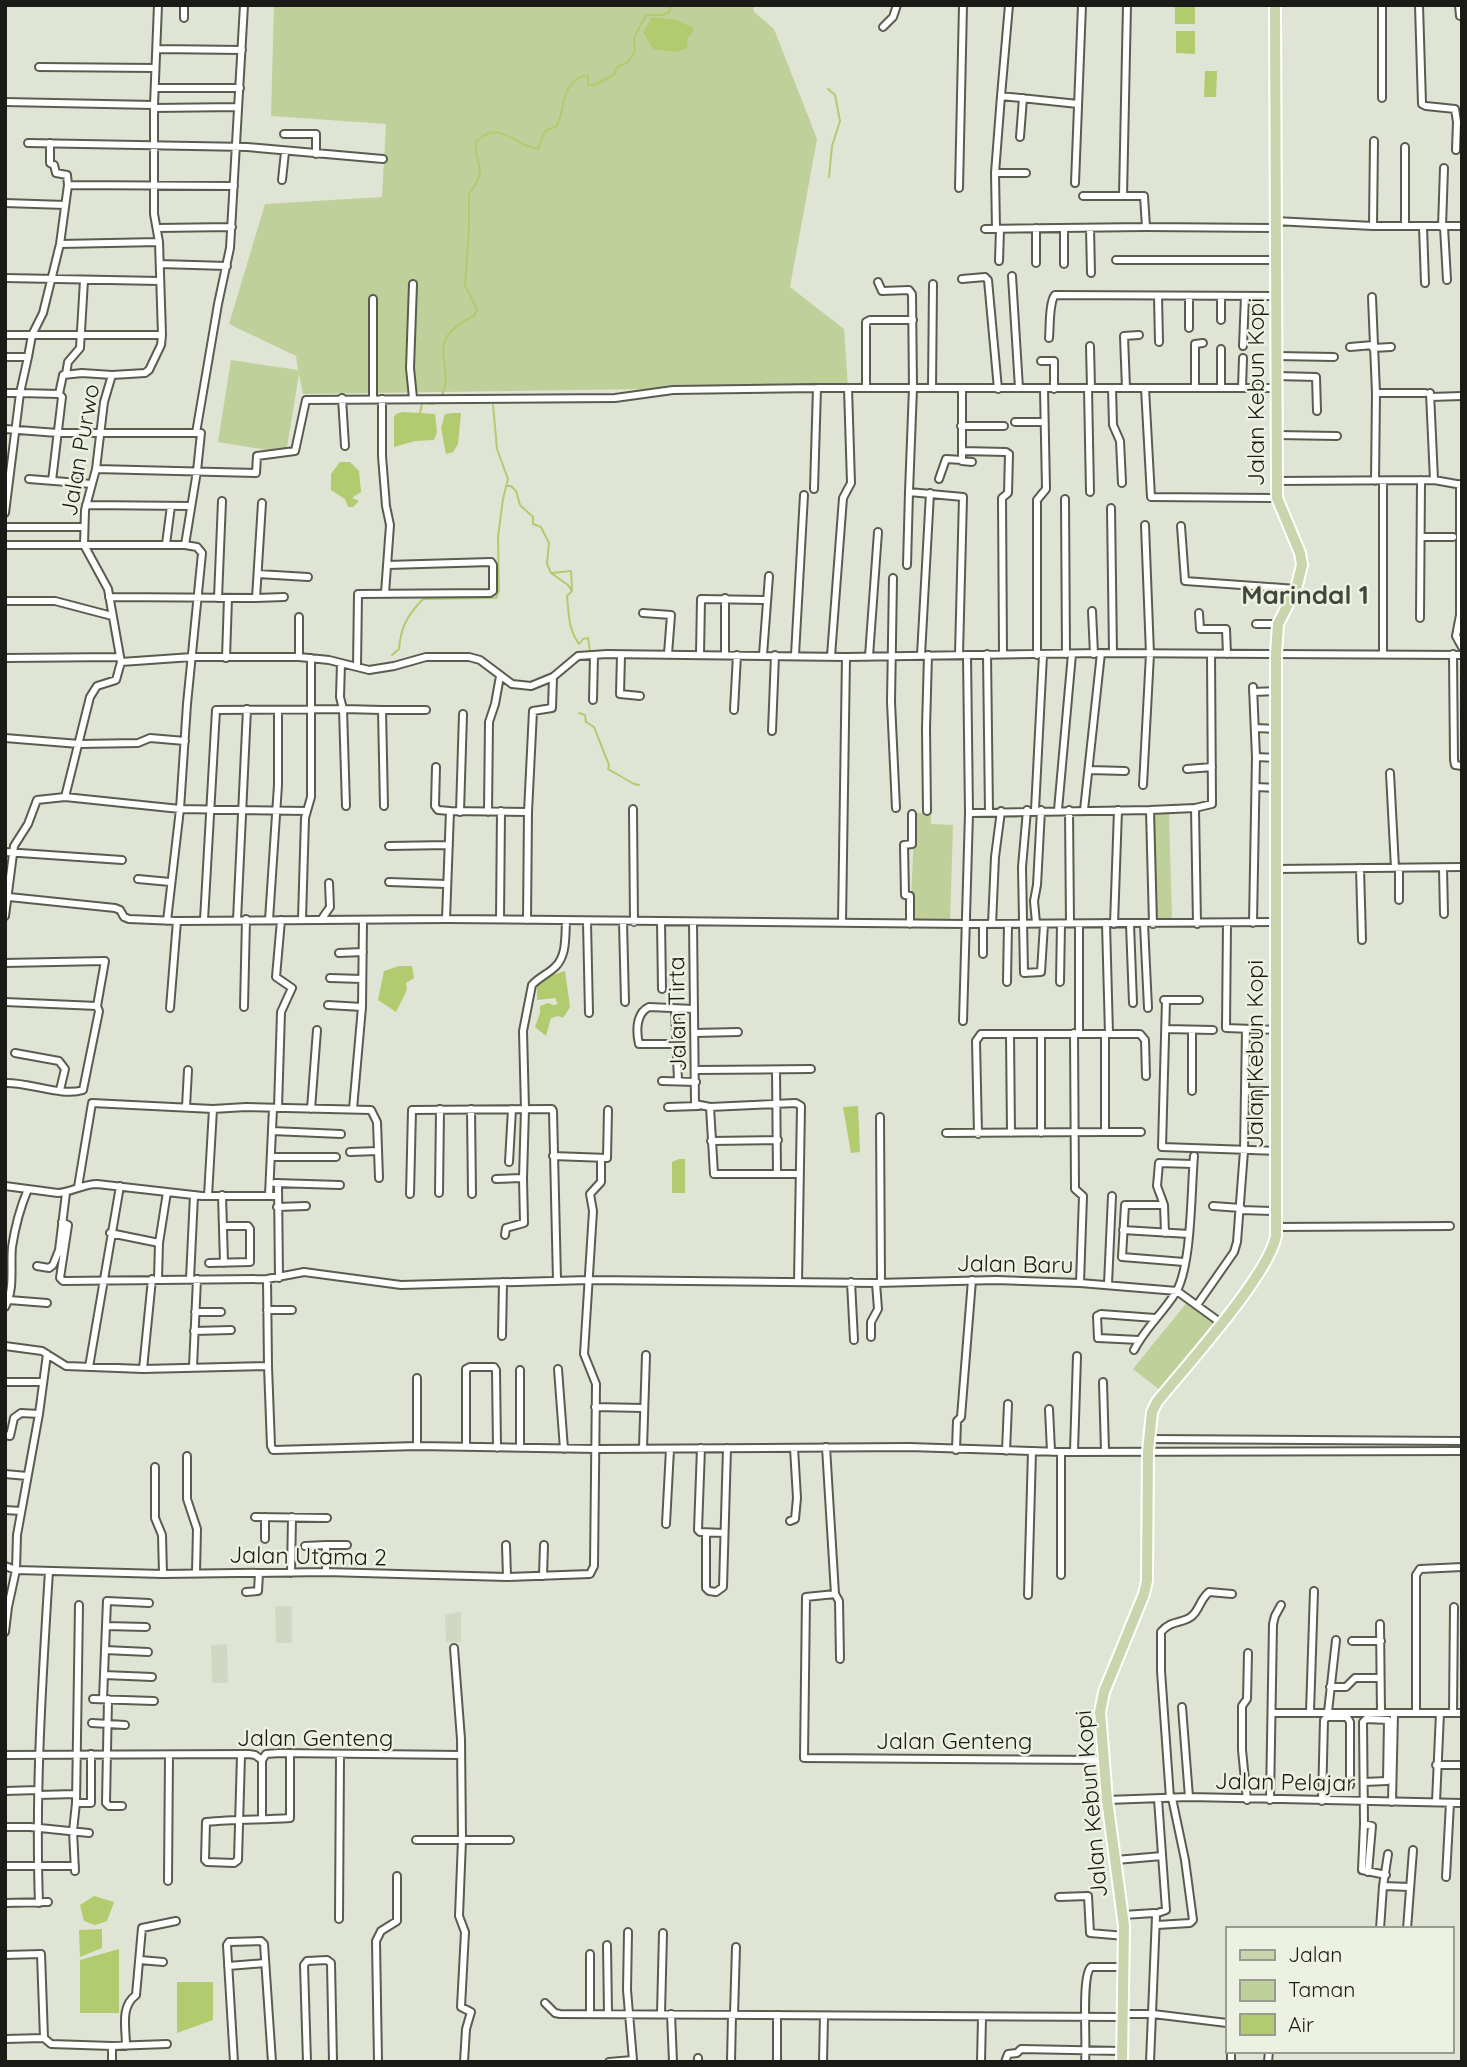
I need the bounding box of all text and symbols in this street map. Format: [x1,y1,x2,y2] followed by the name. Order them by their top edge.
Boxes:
[1241,298,1270,486] street label: Jalan Kebun Kopi
[54,382,105,518] street label: Jalan Purwo
[1241,578,1369,611] district label: Marindal 1
[661,956,692,1072] street label: Jalan Tirta
[1240,960,1269,1148] street label: Jalan Kebun Kopi
[956,1248,1074,1279] street label: Jalan Baru
[229,1540,387,1571] street label: Jalan Utama 2
[1068,1709,1113,1899] street label: Jalan Kebun Kopi
[237,1723,393,1752] street label: Jalan Genteng
[876,1726,1032,1755] street label: Jalan Genteng
[1214,1766,1356,1797] street label: Jalan Pelajar
[1226,1927,1453,2053] legend
[1288,1941,1342,1967] text: Jalan
[1288,1976,1355,2002] text: Taman
[1288,2011,1314,2037] text: Air

